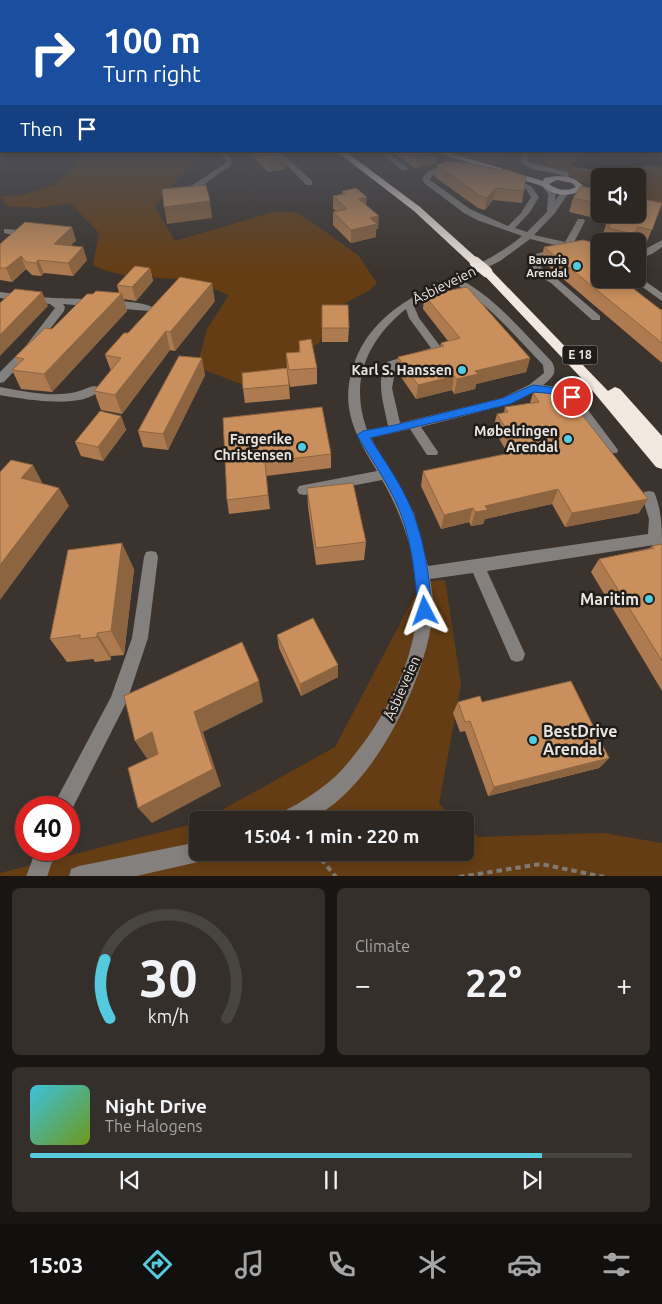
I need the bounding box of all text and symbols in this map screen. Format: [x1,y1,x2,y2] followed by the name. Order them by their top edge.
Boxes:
[20,20,85,85] icon: right
[103,20,201,60] text: 100 m
[103,61,201,86] text: Turn right
[73,115,101,143] icon: arrive
[20,118,63,140] text: Then
[591,168,646,288] map controls
[591,168,646,223] button: sound
[591,233,646,288] button: search
[526,254,568,279] place label: Bavaria Arendal
[571,260,583,272] marker: Bavaria Arendal
[410,263,478,307] street label: Åsbieveien
[562,346,598,364] road number: E 18
[352,362,452,378] place label: Karl S. Hanssen
[456,364,468,376] marker: Karl S. Hanssen
[551,376,593,418] pin
[558,383,586,411] icon: arrive
[474,423,558,455] place label: Møbelringen Arendal
[214,431,292,463] place label: Fargerike Christensen
[562,433,574,445] marker: Møbelringen Arendal
[296,441,308,453] marker: Fargerike Christensen
[398,584,450,636] position arrow
[580,590,639,608] place label: Maritim
[643,593,655,605] marker: Maritim
[381,654,423,722] street label: Åsbieveien
[543,722,617,758] place label: BestDrive Arendal
[527,734,539,746] marker: BestDrive Arendal
[15,796,80,861] speed limit sign: 40
[244,825,419,847] text: 15:04 · 1 min · 220 m
[355,937,410,955] text: Climate
[139,949,198,1007] text: 30
[465,962,522,1004] text: 22°
[355,969,371,1000] text: −
[616,969,632,1000] text: +
[148,1006,189,1026] text: km/h
[105,1095,207,1117] text: Night Drive
[105,1117,203,1135] text: The Halogens
[116,1166,144,1194] icon: previous
[317,1166,345,1194] icon: pause
[518,1166,546,1194] icon: next
[140,1247,175,1282] icon: directions
[232,1247,267,1282] icon: music
[324,1247,359,1282] icon: phone
[415,1247,450,1282] icon: climate
[507,1247,542,1282] icon: car
[599,1247,634,1282] icon: filters
[28,1252,83,1277] text: 15:03

